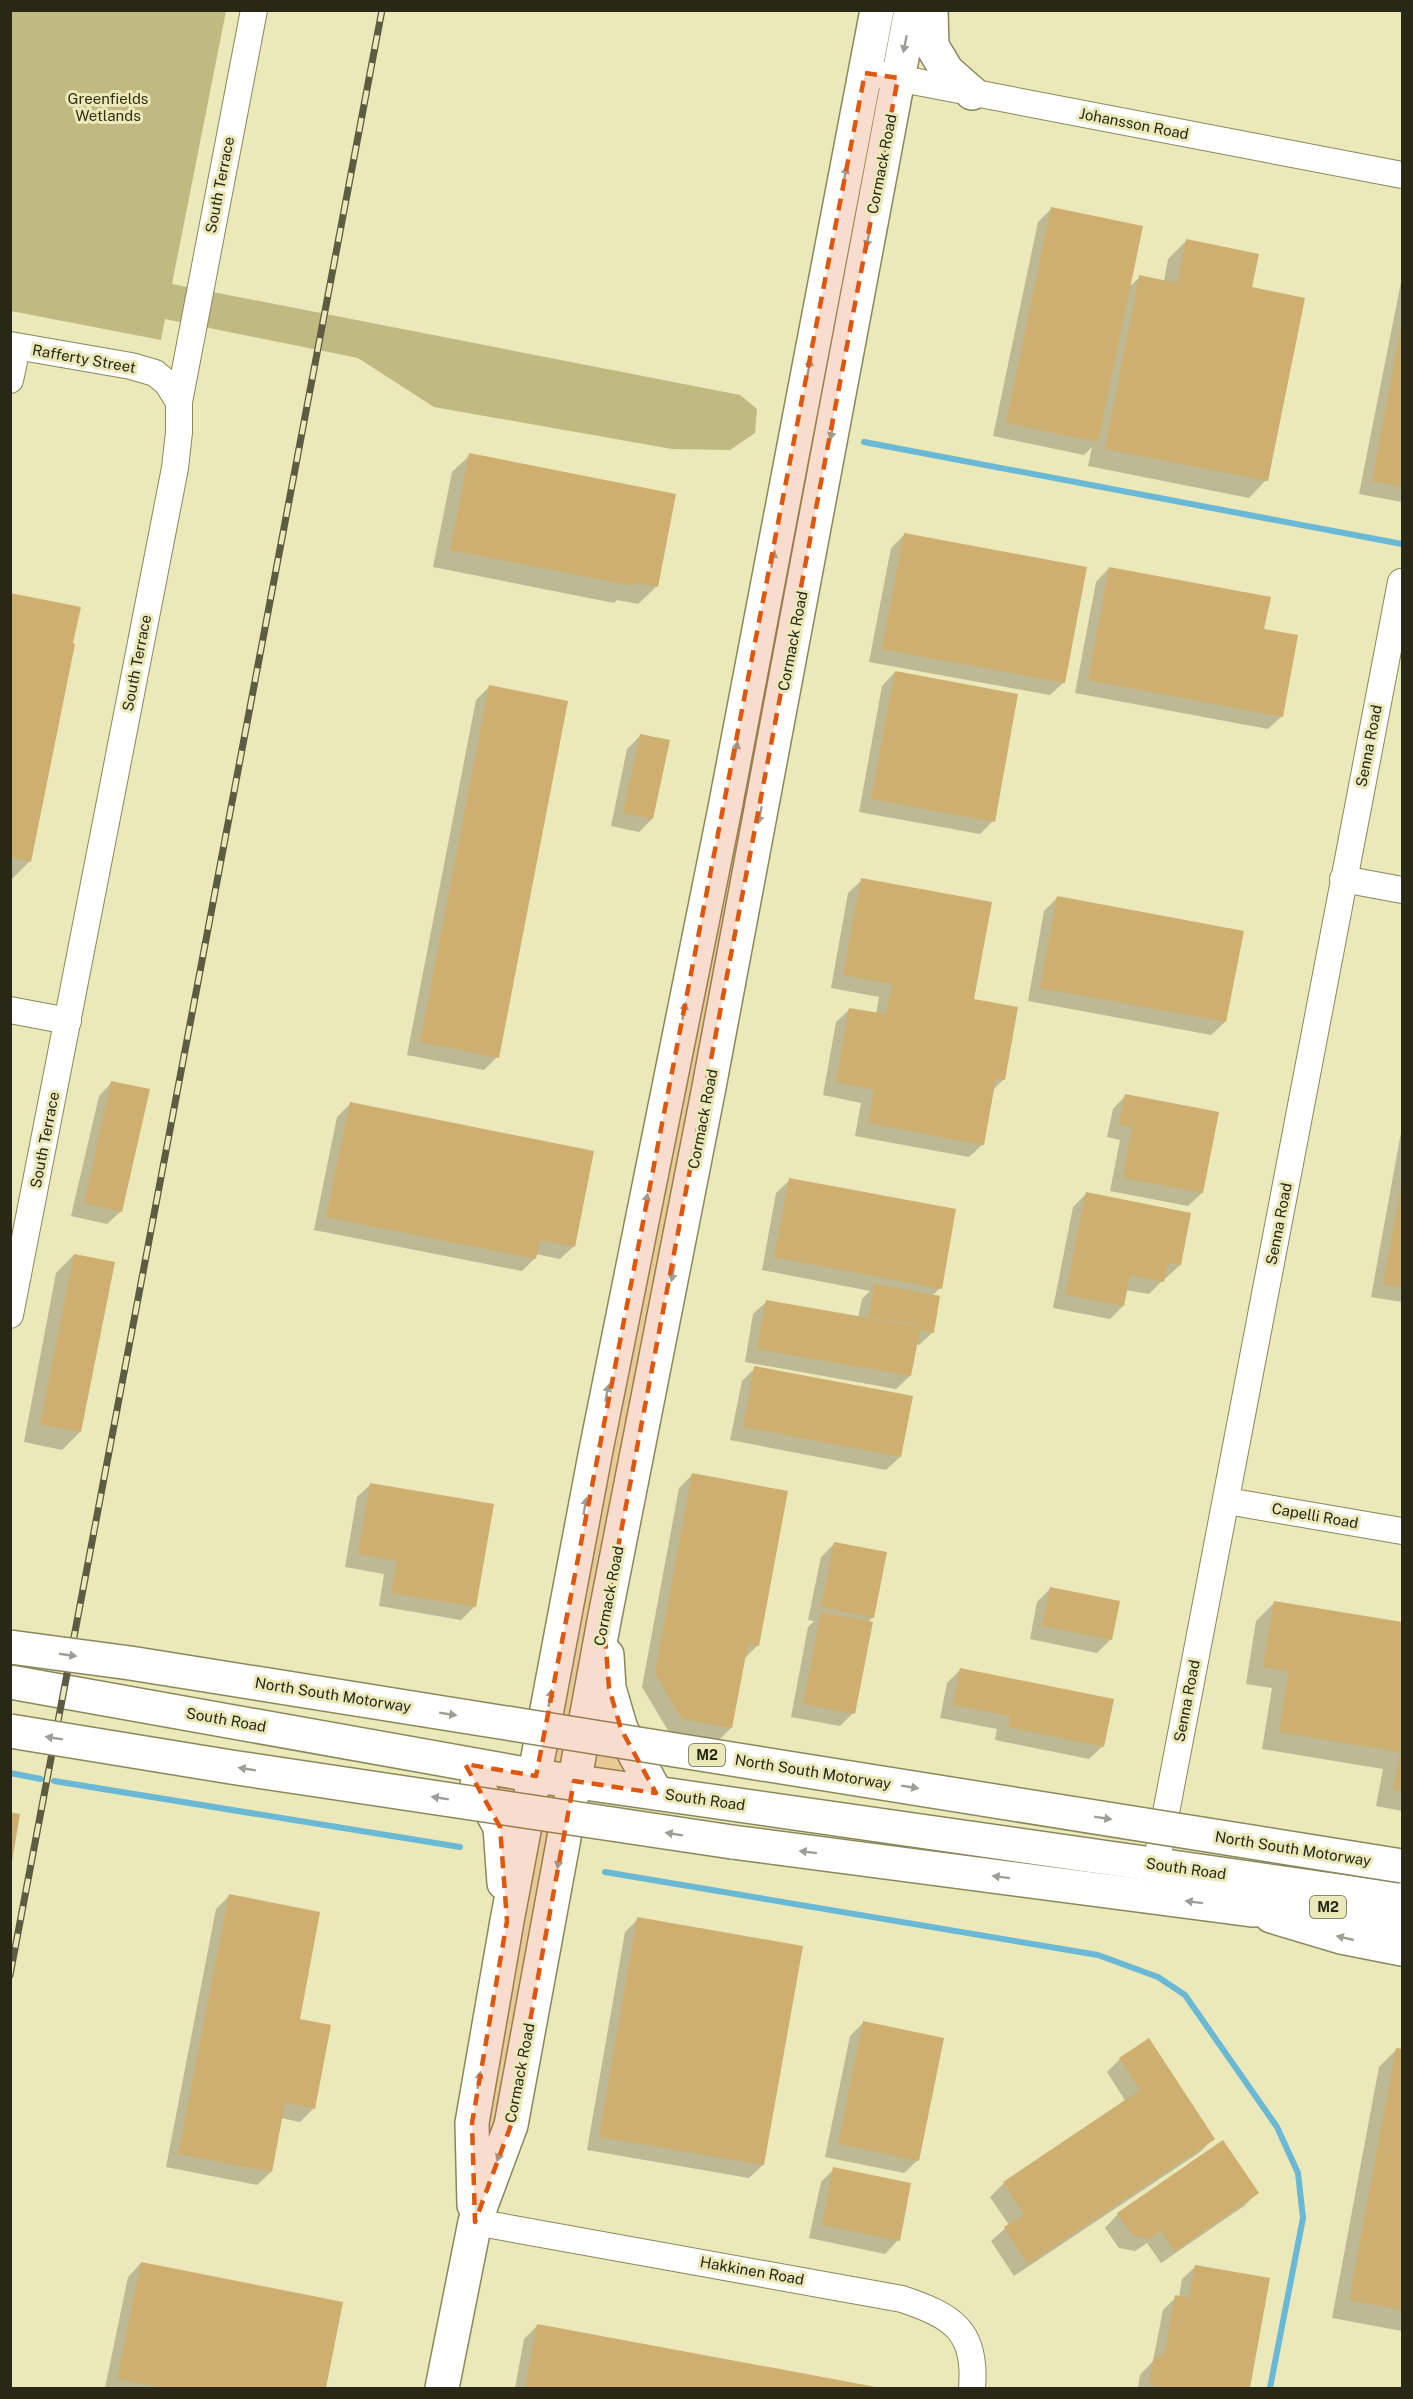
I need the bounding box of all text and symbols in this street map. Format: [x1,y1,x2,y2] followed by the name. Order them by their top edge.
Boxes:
[900,35,909,54] one-way arrow
[68,90,148,124] park label: Greenfields Wetlands
[1078,105,1190,142] street label: Johansson Road
[863,112,900,215] street label: Cormack Road
[202,135,237,235] street label: South Terrace
[841,166,850,185] one-way arrow
[863,230,872,249] one-way arrow
[31,341,137,376] street label: Rafferty Street
[805,357,814,376] one-way arrow
[827,421,836,440] one-way arrow
[769,549,778,568] one-way arrow
[774,589,811,692] street label: Cormack Road
[119,613,154,713] street label: South Terrace
[1352,703,1385,788] street label: Senna Road
[732,740,741,759] one-way arrow
[755,806,764,825] one-way arrow
[680,1001,689,1020] one-way arrow
[684,1067,721,1170] street label: Cormack Road
[27,1090,62,1190] street label: South Terrace
[1262,1181,1295,1266] street label: Senna Road
[642,1192,651,1211] one-way arrow
[668,1264,677,1283] one-way arrow
[603,1383,612,1402] one-way arrow
[581,1496,590,1515] one-way arrow
[1270,1500,1360,1531] street label: Capelli Road
[590,1544,627,1647] street label: Cormack Road
[59,1650,78,1659] one-way arrow
[1170,1658,1203,1743] street label: Senna Road
[254,1674,412,1715] street label: North South Motorway
[546,1688,555,1707] one-way arrow
[185,1704,267,1735] street label: South Road
[439,1709,458,1718] one-way arrow
[45,1733,64,1742] one-way arrow
[689,1744,725,1766] road number: M2
[734,1751,892,1792] street label: North South Motorway
[237,1765,256,1774] one-way arrow
[901,1783,920,1792] one-way arrow
[664,1785,746,1814] street label: South Road
[430,1794,449,1803] one-way arrow
[1093,1814,1112,1823] one-way arrow
[1214,1828,1372,1869] street label: North South Motorway
[664,1829,683,1838] one-way arrow
[798,1847,817,1857] one-way arrow
[554,1850,563,1869] one-way arrow
[1145,1854,1227,1883] street label: South Road
[992,1873,1011,1882] one-way arrow
[1310,1896,1346,1918] road number: M2
[1185,1898,1204,1907] one-way arrow
[1335,1933,1354,1942] one-way arrow
[501,2021,538,2124] street label: Cormack Road
[475,2070,484,2089] one-way arrow
[495,2144,504,2162] one-way arrow
[699,2253,805,2288] street label: Hakkinen Road

